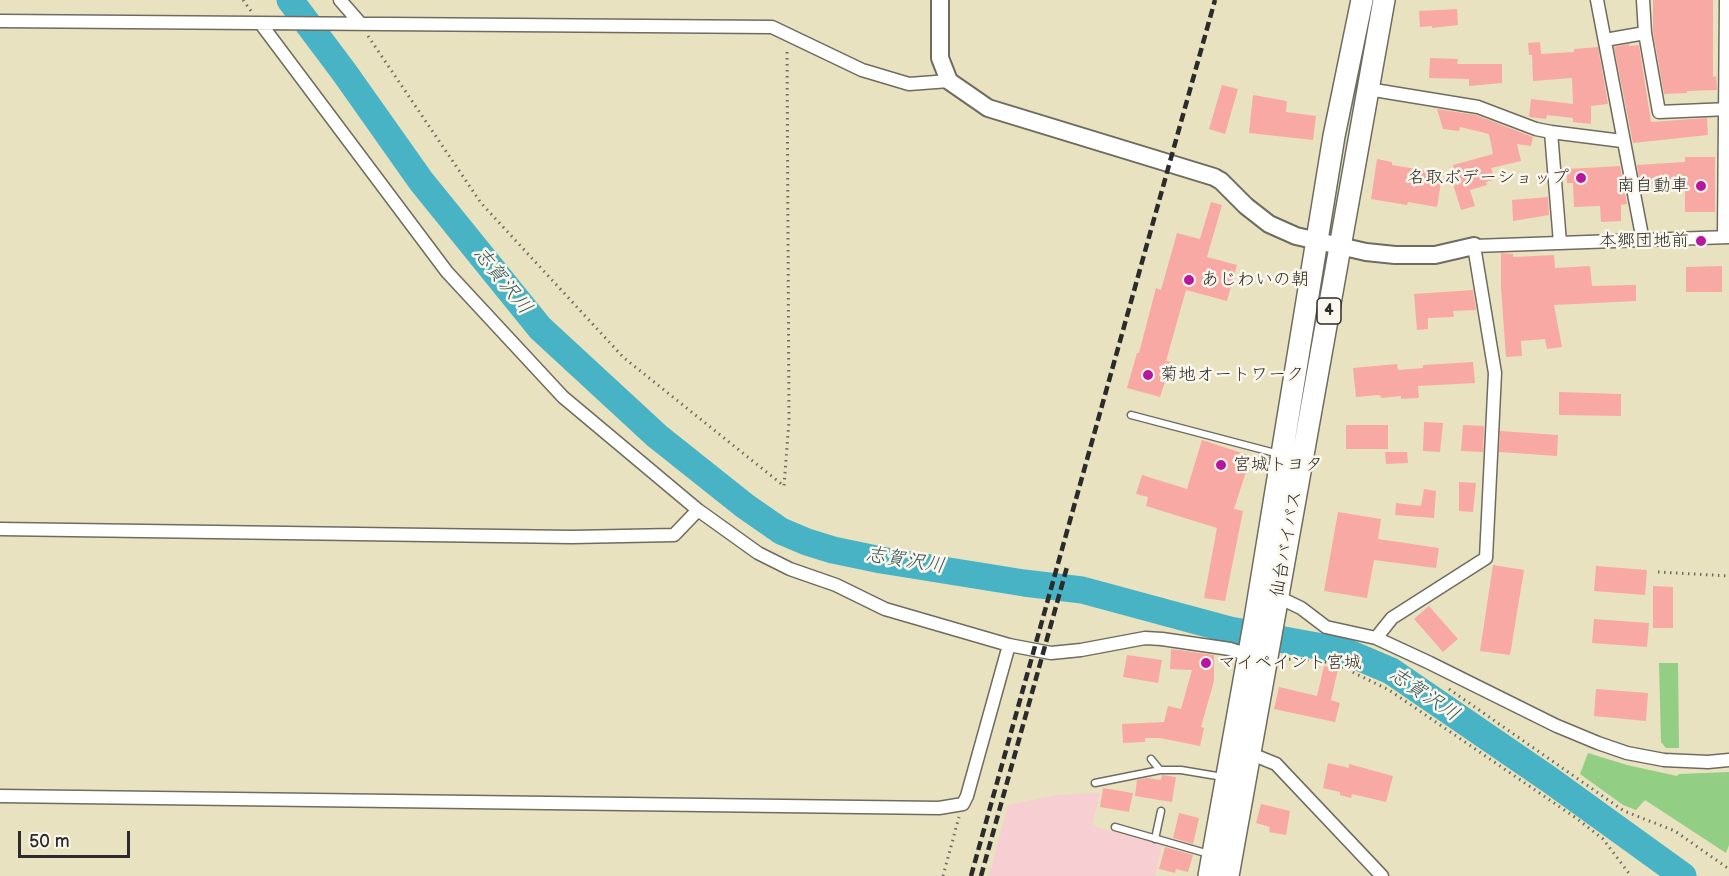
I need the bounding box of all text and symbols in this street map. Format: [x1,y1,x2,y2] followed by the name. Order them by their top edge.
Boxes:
[1407,167,1569,189] place label: 名取ボデーショップ
[1574,171,1588,185] marker: 名取ボデーショップ
[1617,175,1689,197] place label: 南自動車
[1694,179,1708,193] marker: 南自動車
[1599,230,1689,252] place label: 本郷団地前
[1694,234,1708,248] marker: 本郷団地前
[468,242,536,320] water label: 志賀沢川
[1201,269,1309,291] place label: あじわいの朝
[1182,273,1196,287] marker: あじわいの朝
[1317,298,1341,324] road number: 4
[1160,364,1304,386] place label: 菊地オートワーク
[1141,368,1155,382] marker: 菊地オートワーク
[1233,454,1323,476] place label: 宮城トヨタ
[1214,458,1228,472] marker: 宮城トヨタ
[1267,489,1307,599] street label: 仙台バイパス
[864,543,946,579] water label: 志賀沢川
[1218,652,1362,674] place label: マイペイント宮城
[1199,656,1213,670] marker: マイペイント宮城
[1384,663,1464,727] water label: 志賀沢川
[21,819,134,857] scale bar
[29,831,70,852] text: 50 m

